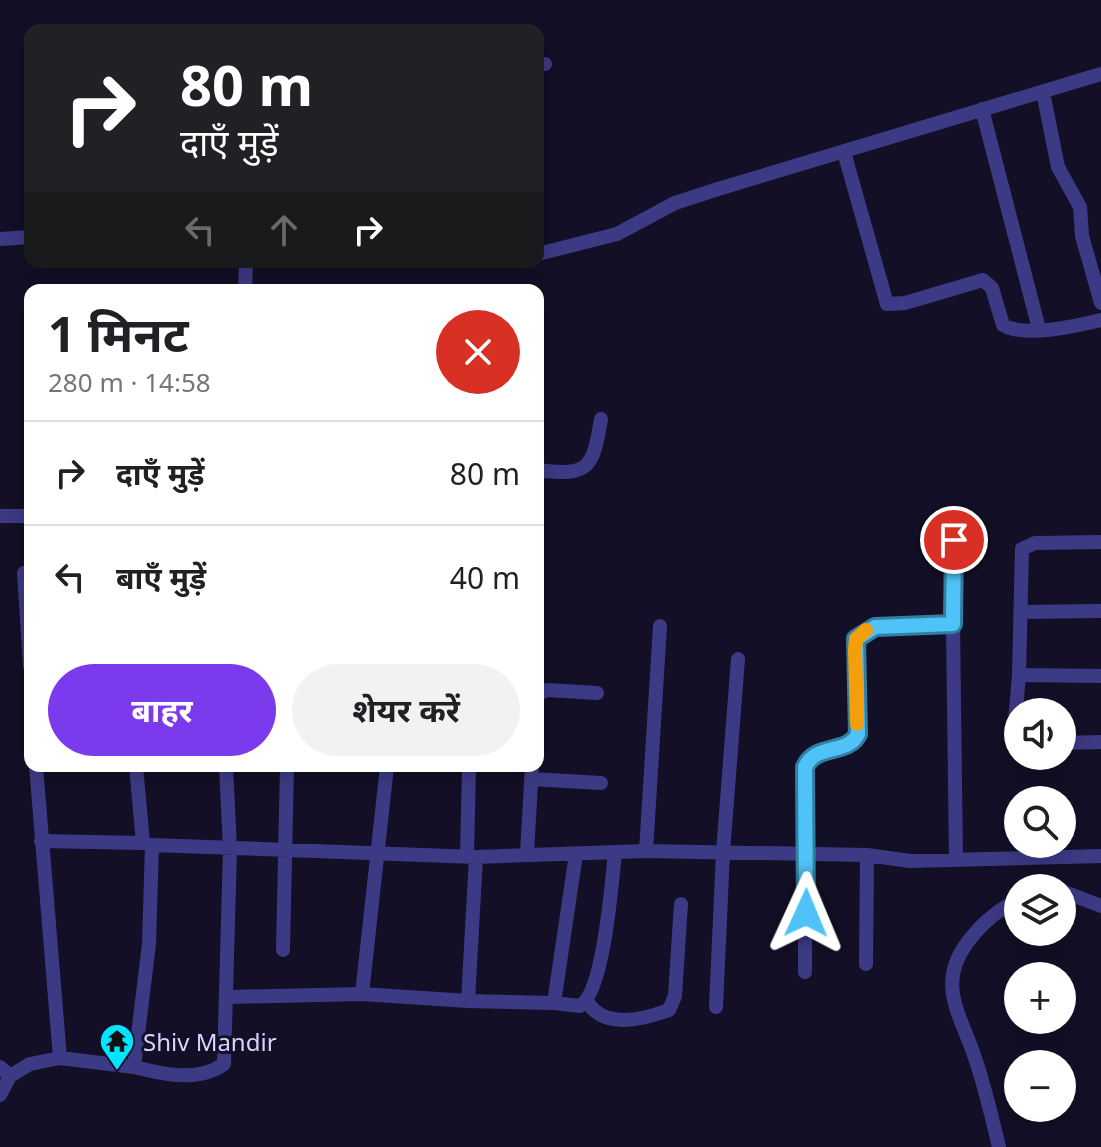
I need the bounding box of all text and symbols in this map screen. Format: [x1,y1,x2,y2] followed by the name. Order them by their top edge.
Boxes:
[180,46,313,122] text: 80 m
[48,56,152,160] icon: right
[180,118,279,167] text: दाएँ मुड़ें
[178,208,222,252] icon: left
[262,208,306,252] icon: ahead
[346,208,390,252] icon: right
[48,301,189,366] text: 1 मिनट
[436,310,520,394] button: close
[48,364,211,400] text: 280 m · 14:58
[48,451,92,495] icon: right
[116,453,204,494] text: दाएँ मुड़ें
[450,453,520,494] text: 80 m
[920,506,988,574] pin
[932,518,976,562] icon: arrive
[48,555,92,599] icon: left
[116,557,206,598] text: बाएँ मुड़ें
[450,557,520,598] text: 40 m
[48,664,276,756] button: बाहर
[292,664,520,756] button: शेयर करें
[1004,698,1076,1122] map controls
[1004,698,1076,770] button: sound
[1004,786,1076,858] button: search
[764,871,848,955] position arrow
[1004,874,1076,946] button: layers
[1004,962,1076,1034] button: +
[98,1022,136,1072] temple icon: Shiv Mandir
[143,1025,277,1058] place label: Shiv Mandir
[1004,1050,1076,1122] button: −

